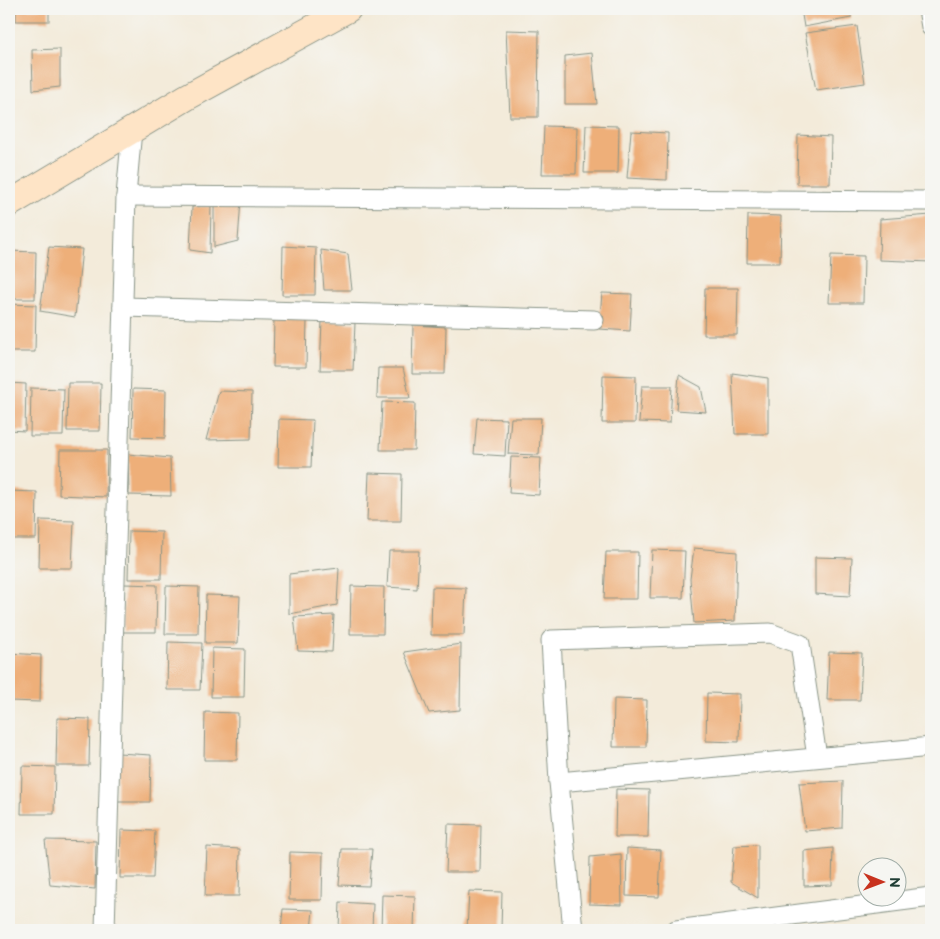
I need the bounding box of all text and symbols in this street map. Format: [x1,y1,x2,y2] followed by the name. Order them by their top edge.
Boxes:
[858,856,908,906] north arrow
[886,877,903,888] text: N

